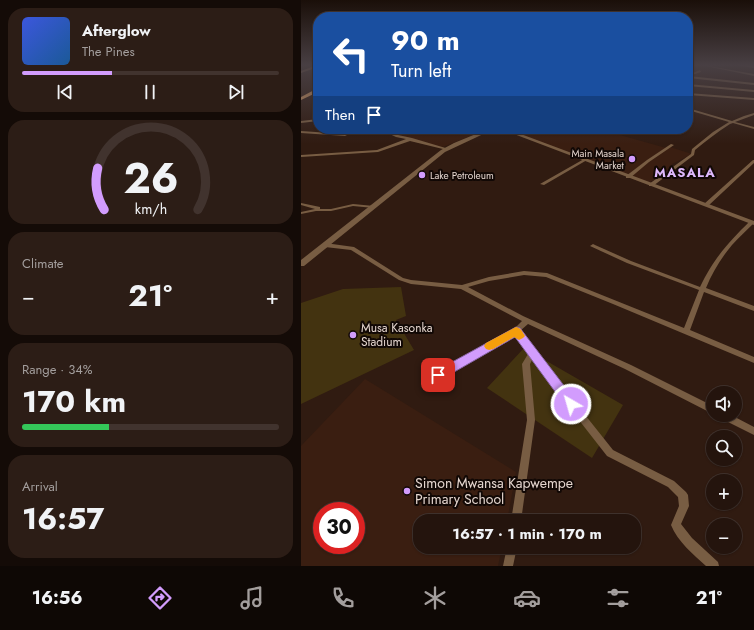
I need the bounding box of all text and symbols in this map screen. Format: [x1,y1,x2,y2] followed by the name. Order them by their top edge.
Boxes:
[82,20,151,42] text: Afterglow
[391,20,460,61] text: 90 m
[325,28,377,80] icon: left
[82,42,135,61] text: The Pines
[391,58,451,84] text: Turn left
[54,81,76,103] icon: previous
[139,81,161,103] icon: pause
[225,81,247,103] icon: next
[325,104,355,126] text: Then
[363,104,385,126] icon: arrive
[571,146,625,173] place label: Main Masala Market
[123,147,178,208] text: 26
[627,154,637,164] marker: Main Masala Market
[654,163,716,182] district label: MASALA
[430,168,494,183] place label: Lake Petroleum
[417,170,427,180] marker: Lake Petroleum
[134,198,167,218] text: km/h
[22,254,63,273] text: Climate
[128,274,172,317] text: 21°
[22,280,35,312] text: −
[265,280,279,312] text: +
[361,319,433,351] place label: Musa Kasonka Stadium
[348,330,358,340] marker: Musa Kasonka Stadium
[421,358,455,392] pin
[22,360,93,379] text: Range · 34%
[427,364,449,386] icon: arrive
[22,380,126,423] text: 170 km
[550,383,592,425] position arrow
[706,386,742,554] map controls
[706,386,742,422] button: sound
[706,430,742,466] button: search
[415,473,573,509] place label: Simon Mwansa Kapwempe Primary School
[706,474,742,510] button: +
[22,477,58,496] text: Arrival
[402,486,412,496] marker: Simon Mwansa Kapwempe Primary School
[22,497,104,540] text: 16:57
[313,502,365,554] speed limit sign: 30
[706,518,742,554] button: −
[452,523,602,545] text: 16:57 · 1 min · 170 m
[146,584,174,612] icon: directions
[238,584,266,612] icon: music
[329,584,357,612] icon: phone
[421,584,449,612] icon: climate
[513,584,541,612] icon: car
[604,584,632,612] icon: filters
[32,585,82,611] text: 16:56
[696,585,722,611] text: 21°

